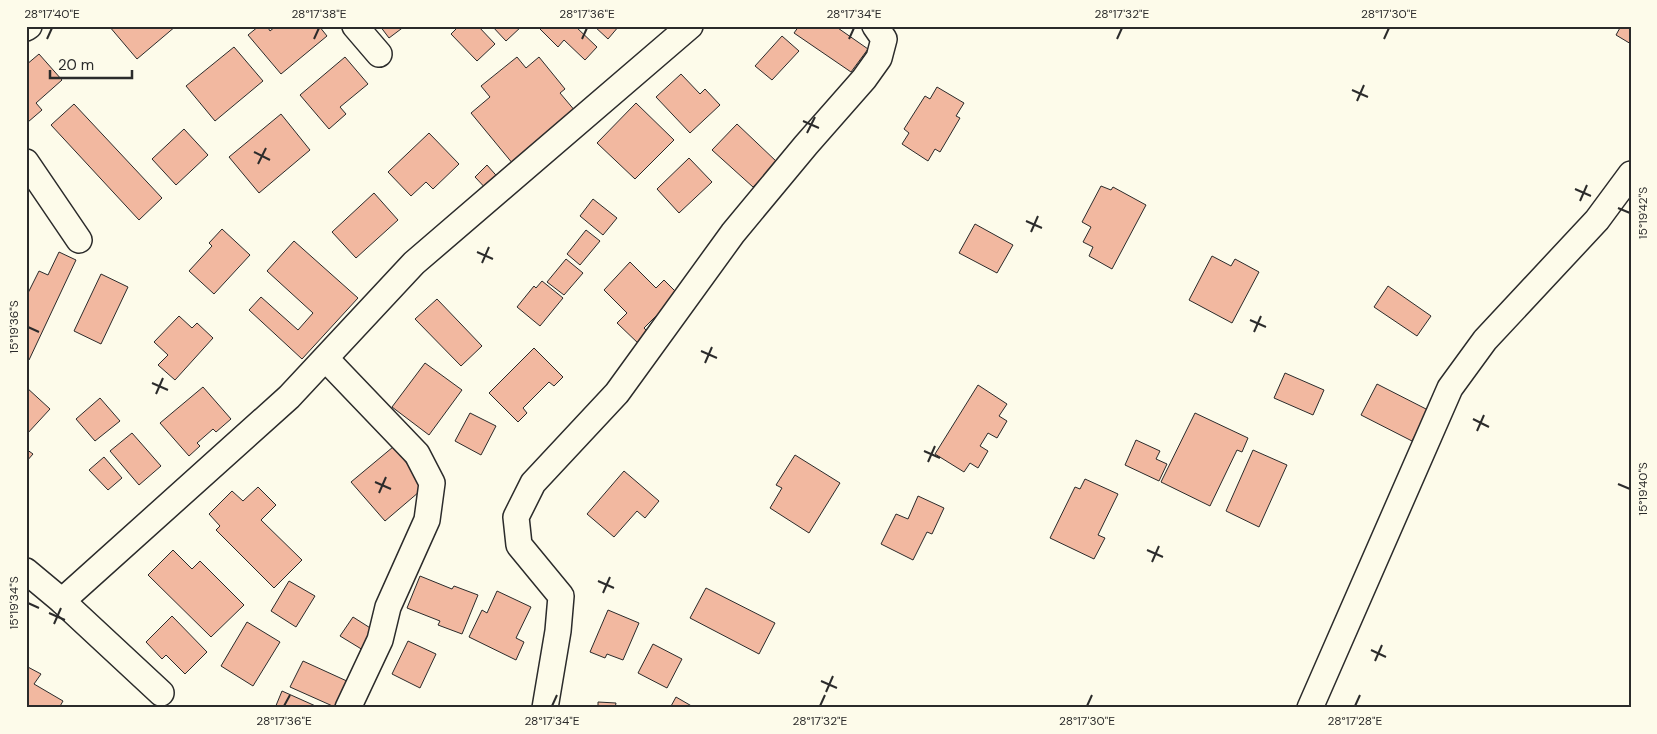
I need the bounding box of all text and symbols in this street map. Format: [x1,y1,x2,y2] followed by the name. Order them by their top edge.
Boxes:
[24,6,80,22] text: 28°17'40"E
[291,6,347,22] text: 28°17'38"E
[559,6,615,22] text: 28°17'36"E
[826,6,882,22] text: 28°17'34"E
[1095,6,1150,22] text: 28°17'32"E
[1361,6,1417,22] text: 28°17'30"E
[50,48,132,80] scale bar
[58,55,94,75] text: 20 m
[1635,187,1651,239] text: 15°19'42"S
[6,300,22,354] text: 15°19'36"S
[1635,462,1651,516] text: 15°19'40"S
[6,576,22,630] text: 15°19'34"S
[256,713,312,729] text: 28°17'36"E
[524,713,580,729] text: 28°17'34"E
[793,713,848,729] text: 28°17'32"E
[1059,713,1115,729] text: 28°17'30"E
[1328,713,1383,729] text: 28°17'28"E

